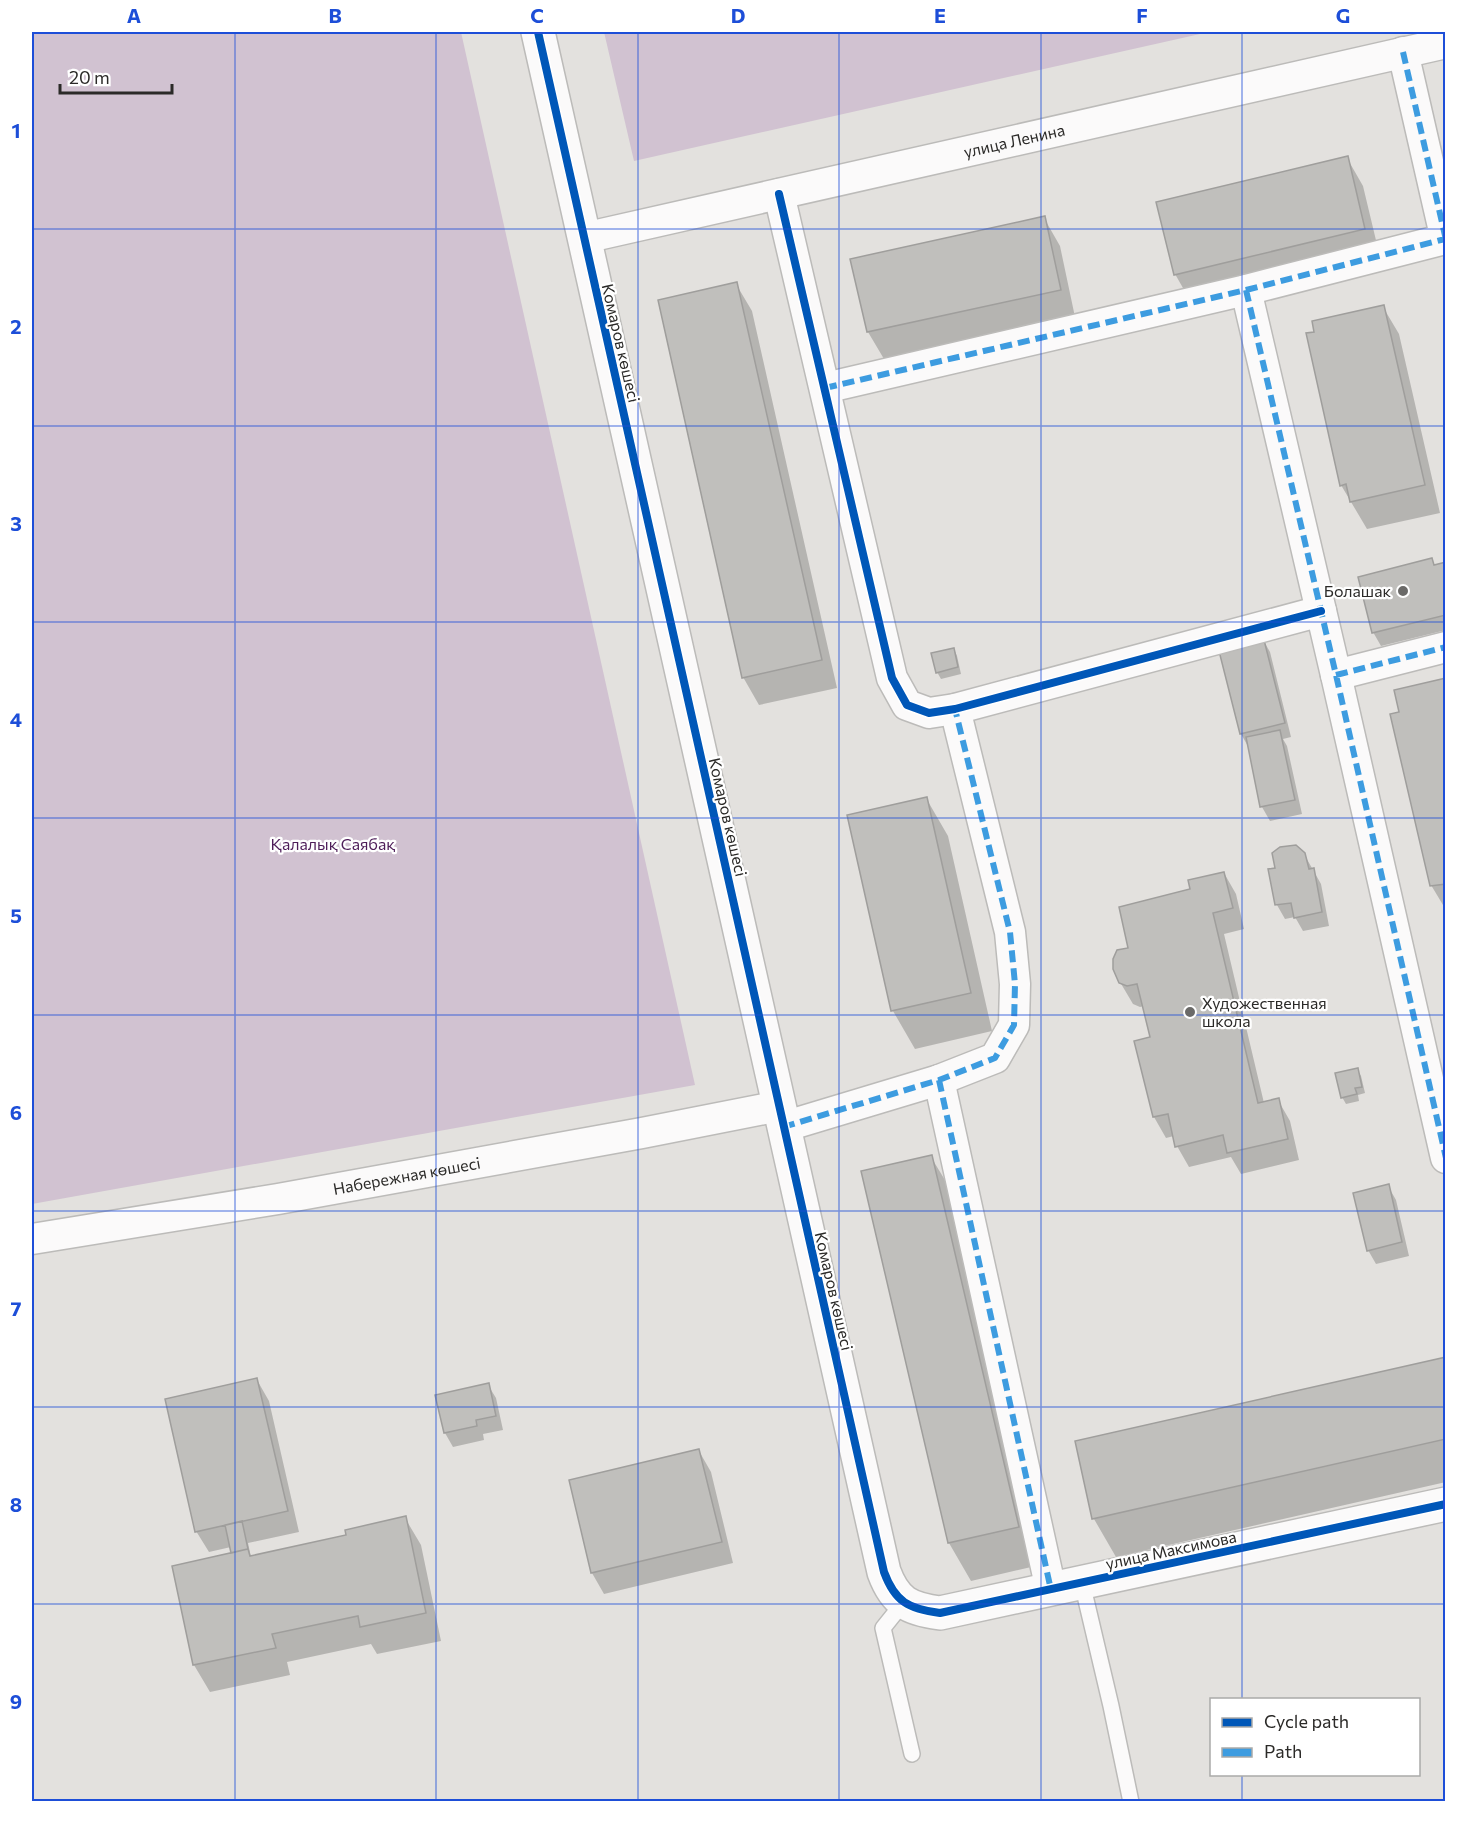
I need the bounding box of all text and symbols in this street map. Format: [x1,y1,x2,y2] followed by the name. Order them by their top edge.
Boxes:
[127,3,141,27] text: A
[328,3,342,27] text: B
[530,3,544,27] text: C
[731,3,745,27] text: D
[934,3,946,27] text: E
[1136,3,1148,27] text: F
[1336,3,1350,27] text: G
[60,57,172,95] scale bar
[69,66,110,88] text: 20 m
[11,118,21,142] text: 1
[962,120,1066,161] street label: улица Ленина
[599,282,644,404] street label: Комаров көшесі
[10,314,22,338] text: 2
[10,511,22,535] text: 3
[1324,581,1391,600] place label: Болашак
[1396,584,1410,598] marker: Болашак
[10,707,22,731] text: 4
[706,756,751,878] street label: Комаров көшесі
[271,834,395,853] park label: Қалалық Саябақ
[10,903,22,927] text: 5
[1202,993,1327,1030] place label: Художественная школа
[1183,1005,1197,1019] marker: Художественная школа
[10,1100,22,1124] text: 6
[331,1152,482,1198] street label: Набережная көшесі
[812,1230,857,1352] street label: Комаров көшесі
[11,1296,22,1320] text: 7
[10,1492,22,1516] text: 8
[1104,1526,1238,1573] street label: улица Максимова
[10,1689,22,1713] text: 9
[1210,1698,1420,1776] legend
[1264,1710,1349,1732] text: Cycle path
[1264,1740,1302,1762] text: Path

